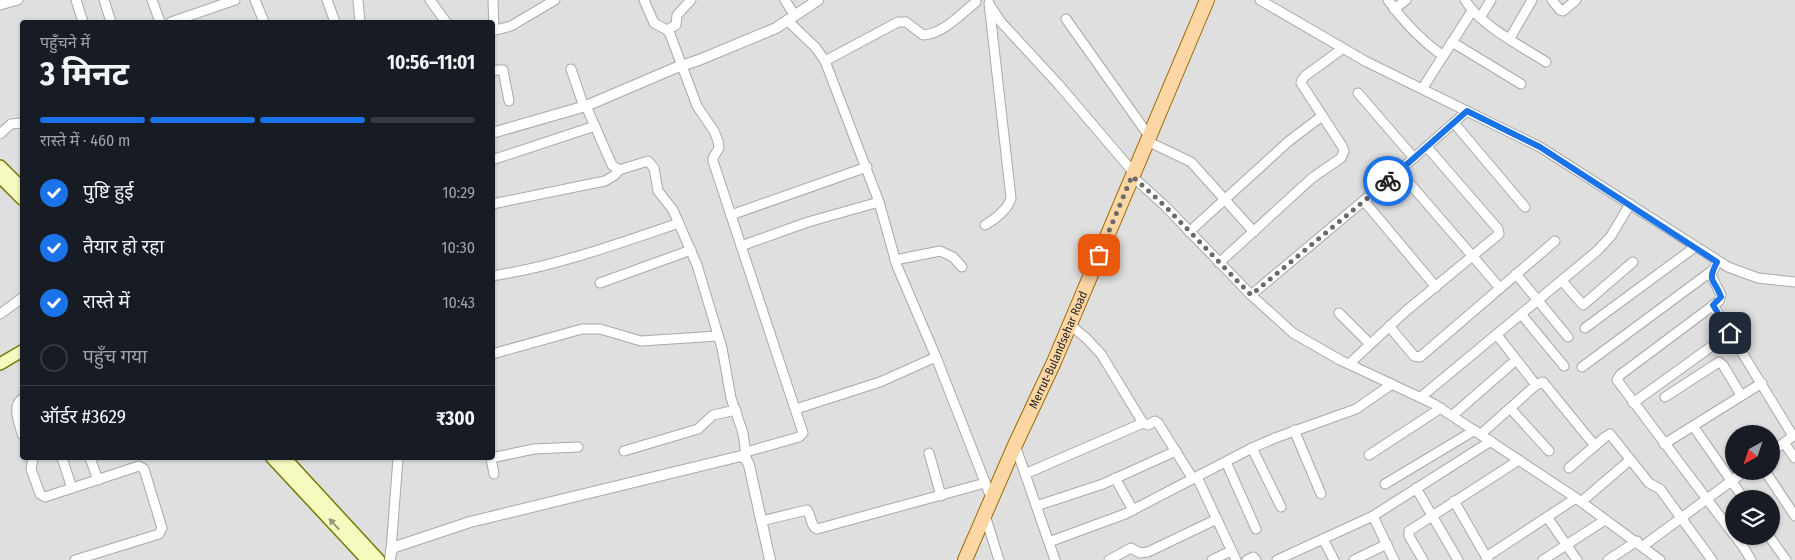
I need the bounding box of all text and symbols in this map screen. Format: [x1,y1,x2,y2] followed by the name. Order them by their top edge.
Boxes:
[40,33,90,52] text: पहुँचने में
[387,51,475,74] text: 10:56–11:01
[40,55,129,93] text: 3 मिनट
[40,131,130,150] text: रास्ते में · 460 m
[1363,156,1413,206] courier
[1374,167,1402,195] icon: bike
[40,179,68,207] icon: check
[83,180,134,203] text: पुष्टि हुई
[442,183,475,202] text: 10:29
[40,234,68,262] icon: check
[1078,234,1120,276] pin
[83,235,164,258] text: तैयार हो रहा
[441,238,475,257] text: 10:30
[1085,241,1113,269] icon: bag
[40,289,68,317] icon: check
[1026,289,1090,411] street label: Merrut-Bulandsehar Road
[83,290,130,313] text: रास्ते में
[442,293,475,312] text: 10:43
[1709,312,1751,354] pin
[1716,319,1744,347] icon: home
[83,345,147,368] text: पहुँच गया
[40,405,126,428] text: ऑर्डर #3629
[436,407,475,430] text: ₹300
[1725,425,1780,480] north arrow
[1725,425,1780,545] map controls
[1725,490,1780,545] button: layers
[328,519,340,531] one-way arrow

